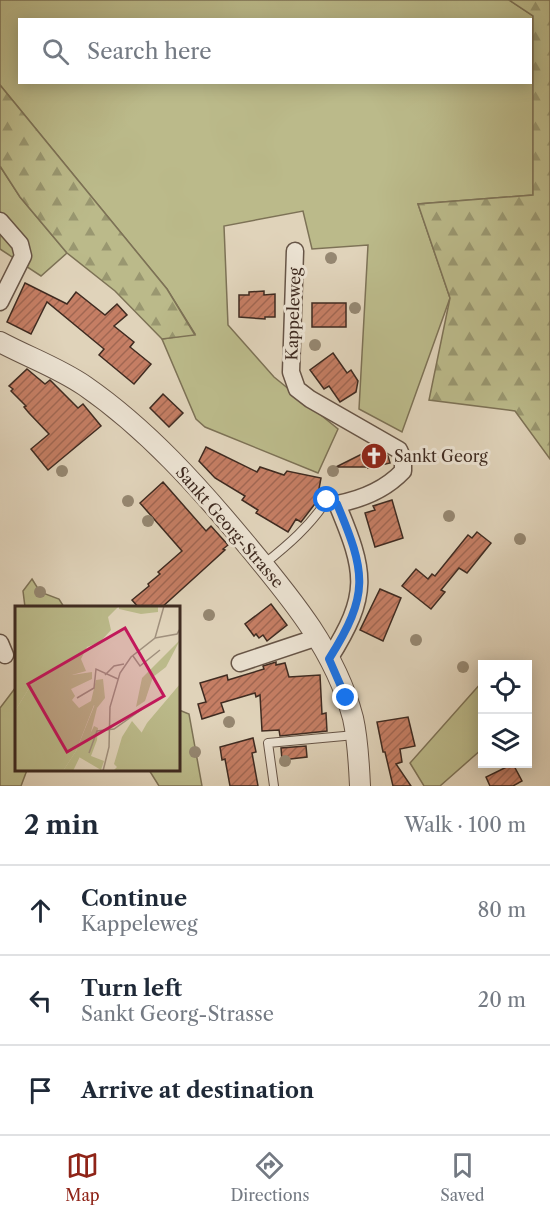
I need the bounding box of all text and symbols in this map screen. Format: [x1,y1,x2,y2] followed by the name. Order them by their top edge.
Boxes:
[18,18,532,84] search box
[39,35,72,68] icon: search
[87,38,212,65] text: Search here
[281,266,305,361] street label: Kappeleweg
[359,441,389,471] church icon: Sankt Georg
[394,446,488,466] place label: Sankt Georg
[172,462,288,592] street label: Sankt Georg-Strasse
[313,486,339,512] route start
[15,606,180,771] inset map
[478,660,532,768] map controls
[478,660,532,714] button: locate
[332,684,358,710] route end
[478,714,532,768] button: layers
[24,809,99,841] text: 2 min
[404,813,526,837] text: Walk · 100 m
[81,885,187,912] text: Continue
[24,894,57,927] icon: ahead
[478,898,526,922] text: 80 m
[81,912,198,936] text: Kappeleweg
[81,975,182,1002] text: Turn left
[24,984,57,1017] icon: left
[478,988,526,1012] text: 20 m
[81,1002,274,1026] text: Sankt Georg-Strasse
[24,1074,57,1107] icon: arrive
[81,1077,314,1104] text: Arrive at destination
[65,1149,100,1205] tab: Map
[230,1149,309,1205] tab: Directions
[440,1149,485,1205] tab: Saved

